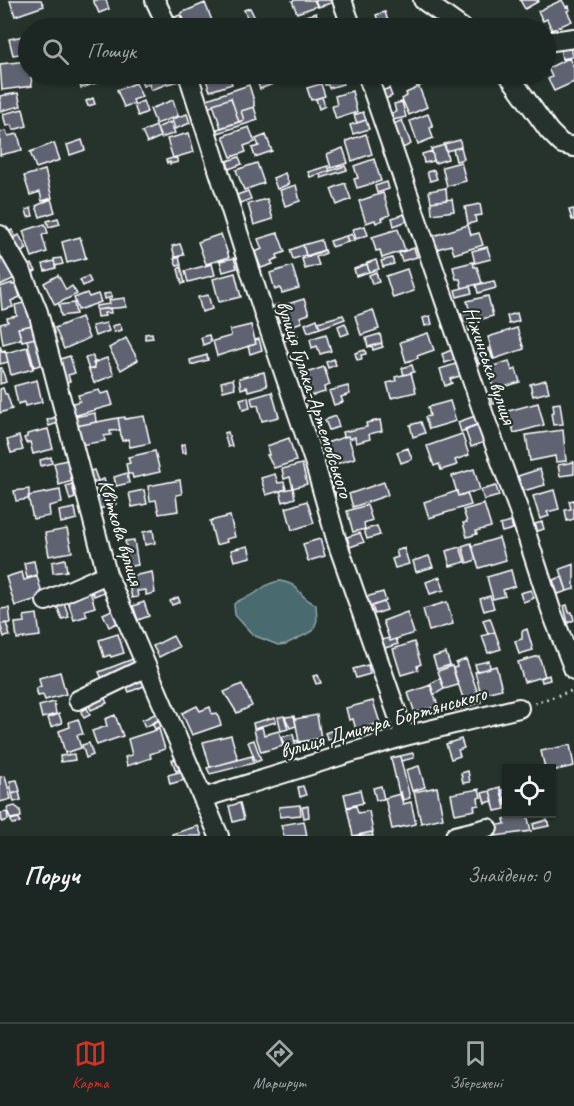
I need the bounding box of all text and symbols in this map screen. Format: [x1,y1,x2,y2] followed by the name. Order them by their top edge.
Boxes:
[18,18,556,84] search box
[39,35,72,68] icon: search
[87,37,136,65] text: Пошук
[271,297,360,502] street label: вулиця Гулака-Артемовського
[458,303,523,429] street label: Ніжинська вулиця
[93,476,150,589] street label: Квіткова вулиця
[277,680,491,764] street label: вулиця Дмитра Бортянського
[502,764,556,818] map controls
[502,764,556,818] button: locate
[24,859,80,892] text: Поруч
[468,863,550,888] text: Знайдено: 0
[72,1037,109,1093] tab: Карта
[253,1037,306,1093] tab: Маршрут
[450,1037,502,1093] tab: Збережені

